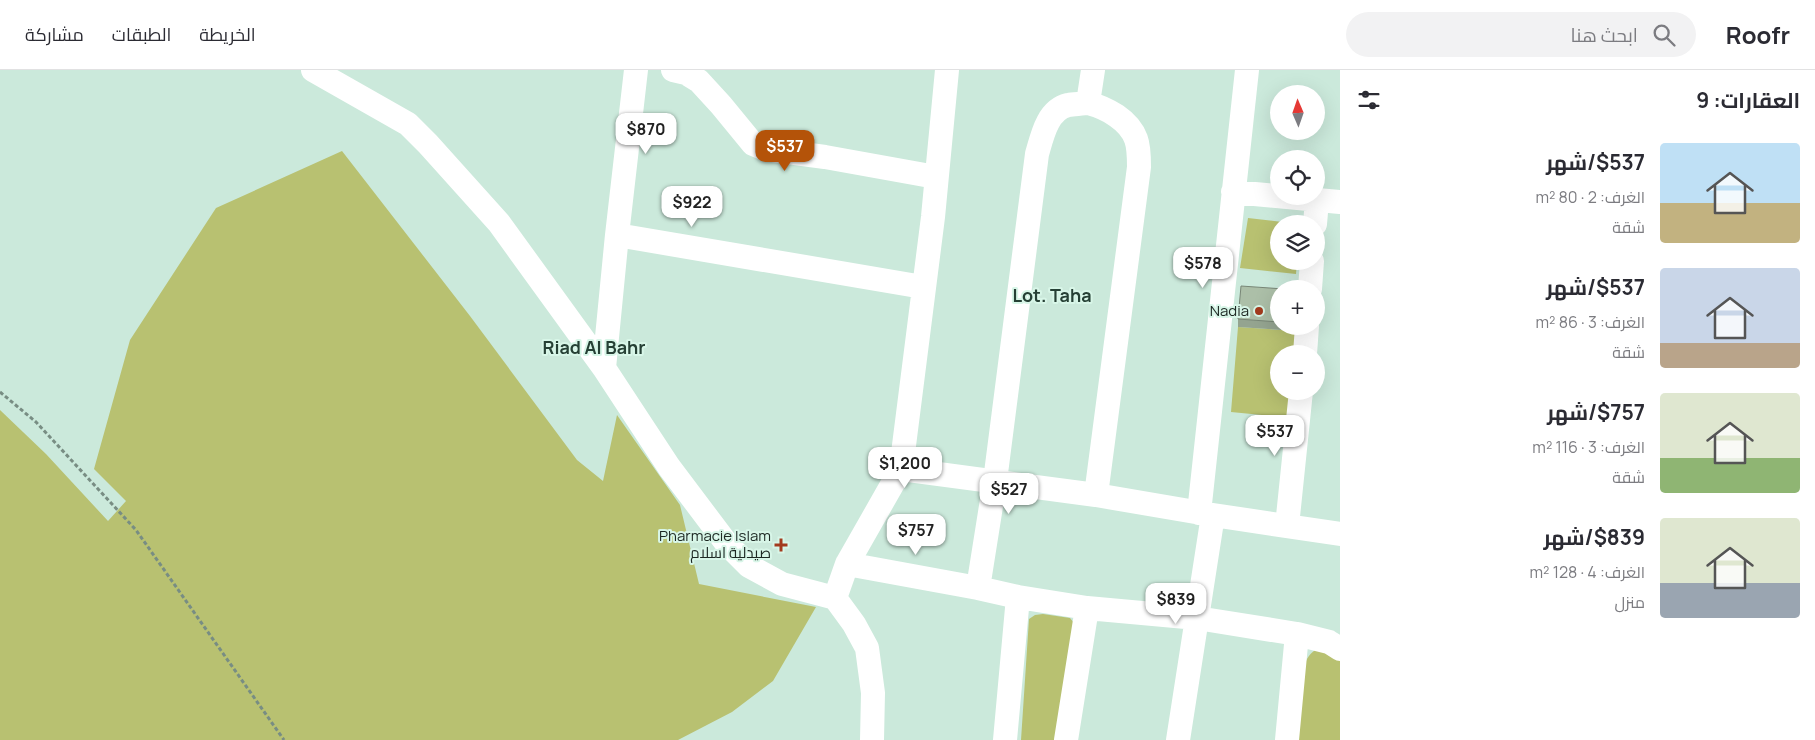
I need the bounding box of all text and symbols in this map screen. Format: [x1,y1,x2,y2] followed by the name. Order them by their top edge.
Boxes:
[1346,12,1696,57] search box
[1726,18,1790,51] text: Roofr
[1650,21,1678,49] icon: search
[25,22,84,46] text: مشاركة
[112,22,171,46] text: الطبقات
[199,22,256,46] text: الخريطة
[1571,22,1638,48] text: ابحث هنا
[1270,85,1325,140] north arrow
[1270,85,1325,400] map controls
[1355,86,1383,114] icon: filters
[1696,86,1800,114] text: العقارات: 9
[616,112,676,155] pin: $870
[627,118,665,140] text: $870
[755,129,815,172] pin: $537
[766,135,804,157] text: $537
[1546,148,1645,176] text: $537/شهر
[1270,150,1325,205] button: locate
[1700,163,1760,223] icon: home
[662,186,722,228] pin: $922
[1535,186,1645,208] text: الغرف: 2 · 80 m²
[672,191,712,213] text: $922
[1270,215,1325,270] button: layers
[1612,216,1645,238] text: شقة
[1173,246,1233,289] pin: $578
[1184,252,1222,274] text: $578
[1546,273,1645,301] text: $537/شهر
[1270,280,1325,335] button: +
[1012,283,1092,307] district label: Lot. Taha
[1700,288,1760,348] icon: home
[1210,300,1249,321] place label: Nadia
[1253,305,1265,317] marker: Nadia
[1536,311,1645,333] text: الغرف: 3 · 86 m²
[543,335,645,359] district label: Riad Al Bahr
[1612,341,1645,363] text: شقة
[1270,345,1325,400] button: −
[1547,398,1645,426] text: $757/شهر
[1700,413,1760,473] icon: home
[1245,414,1305,457] pin: $537
[1256,420,1294,442] text: $537
[1532,436,1645,458] text: الغرف: 3 · 116 m²
[864,446,946,489] pin: $1,200
[879,452,931,474] text: $1,200
[1612,466,1645,488] text: شقة
[979,472,1039,515] pin: $527
[990,478,1028,500] text: $527
[886,514,946,556] pin: $757
[898,519,934,541] text: $757
[1544,523,1645,551] text: $839/شهر
[659,525,771,563] place label: Pharmacie Islam صيدلية اسلام
[1700,538,1760,598] icon: home
[775,539,787,551] marker: Pharmacie Islam صيدلية اسلام
[1530,561,1645,583] text: الغرف: 4 · 128 m²
[1146,582,1206,625] pin: $839
[1156,588,1196,610] text: $839
[1615,591,1645,613] text: منزل

